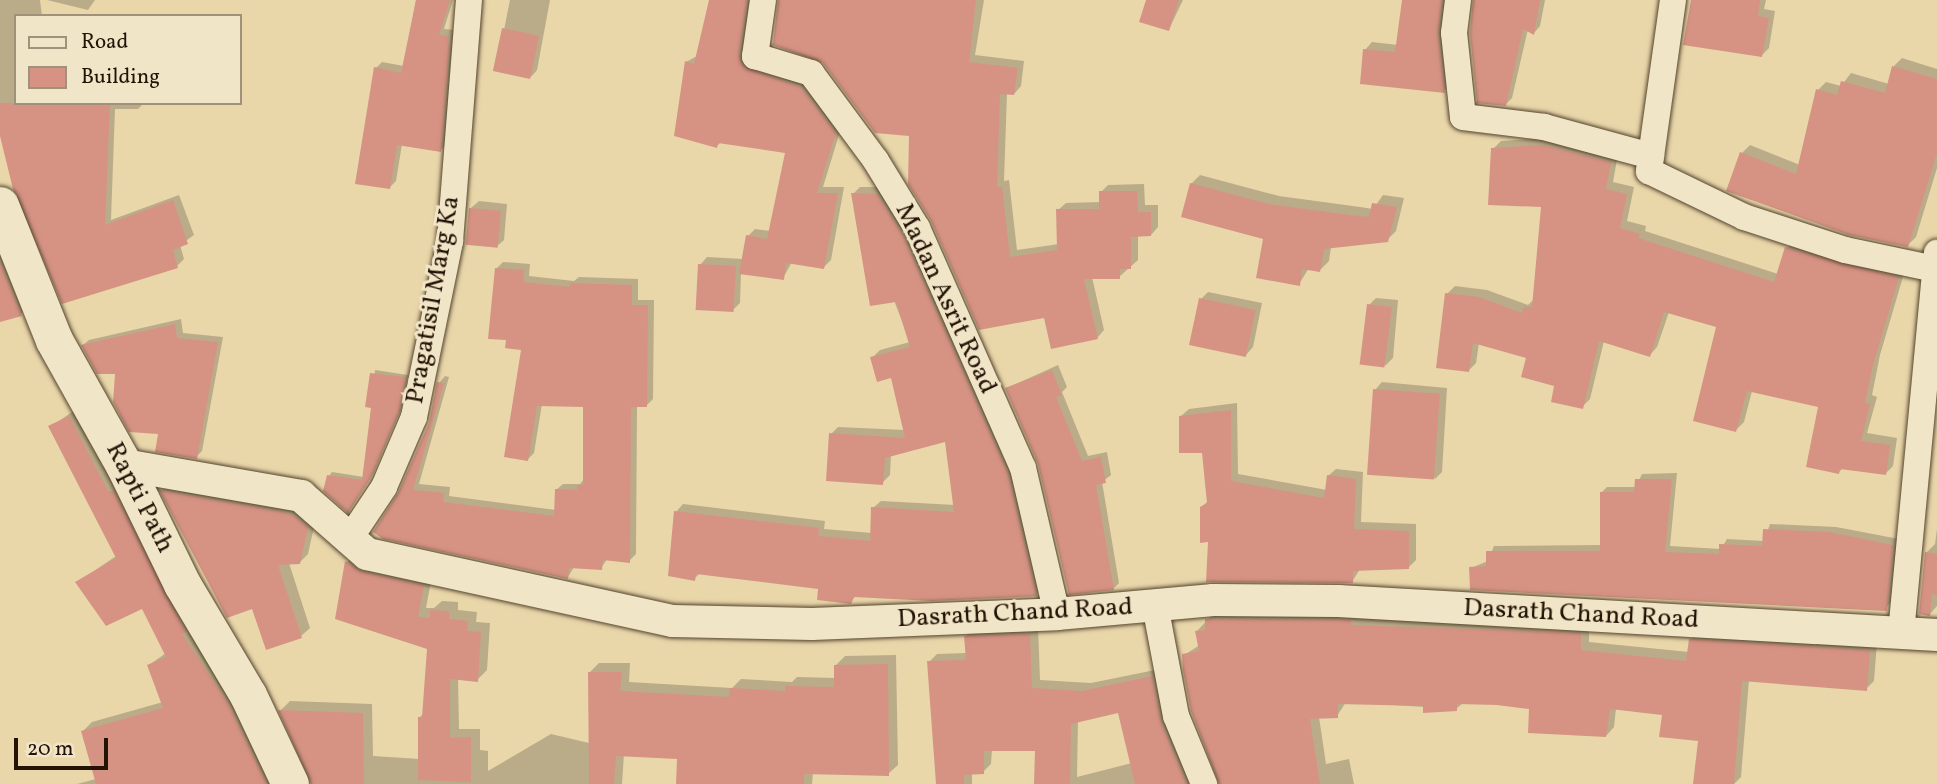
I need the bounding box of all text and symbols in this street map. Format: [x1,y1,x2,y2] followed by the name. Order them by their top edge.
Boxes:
[14,14,242,105] legend
[81,28,128,57] text: Road
[81,63,160,92] text: Building
[400,194,468,406] street label: Pragatisil Marg Ka
[887,199,1003,399] street label: Madan Asrit Road
[98,437,180,559] street label: Rapti Path
[896,592,1134,636] street label: Dasrath Chand Road
[1462,593,1700,637] street label: Dasrath Chand Road
[18,724,112,768] scale bar
[27,735,73,764] text: 20 m

